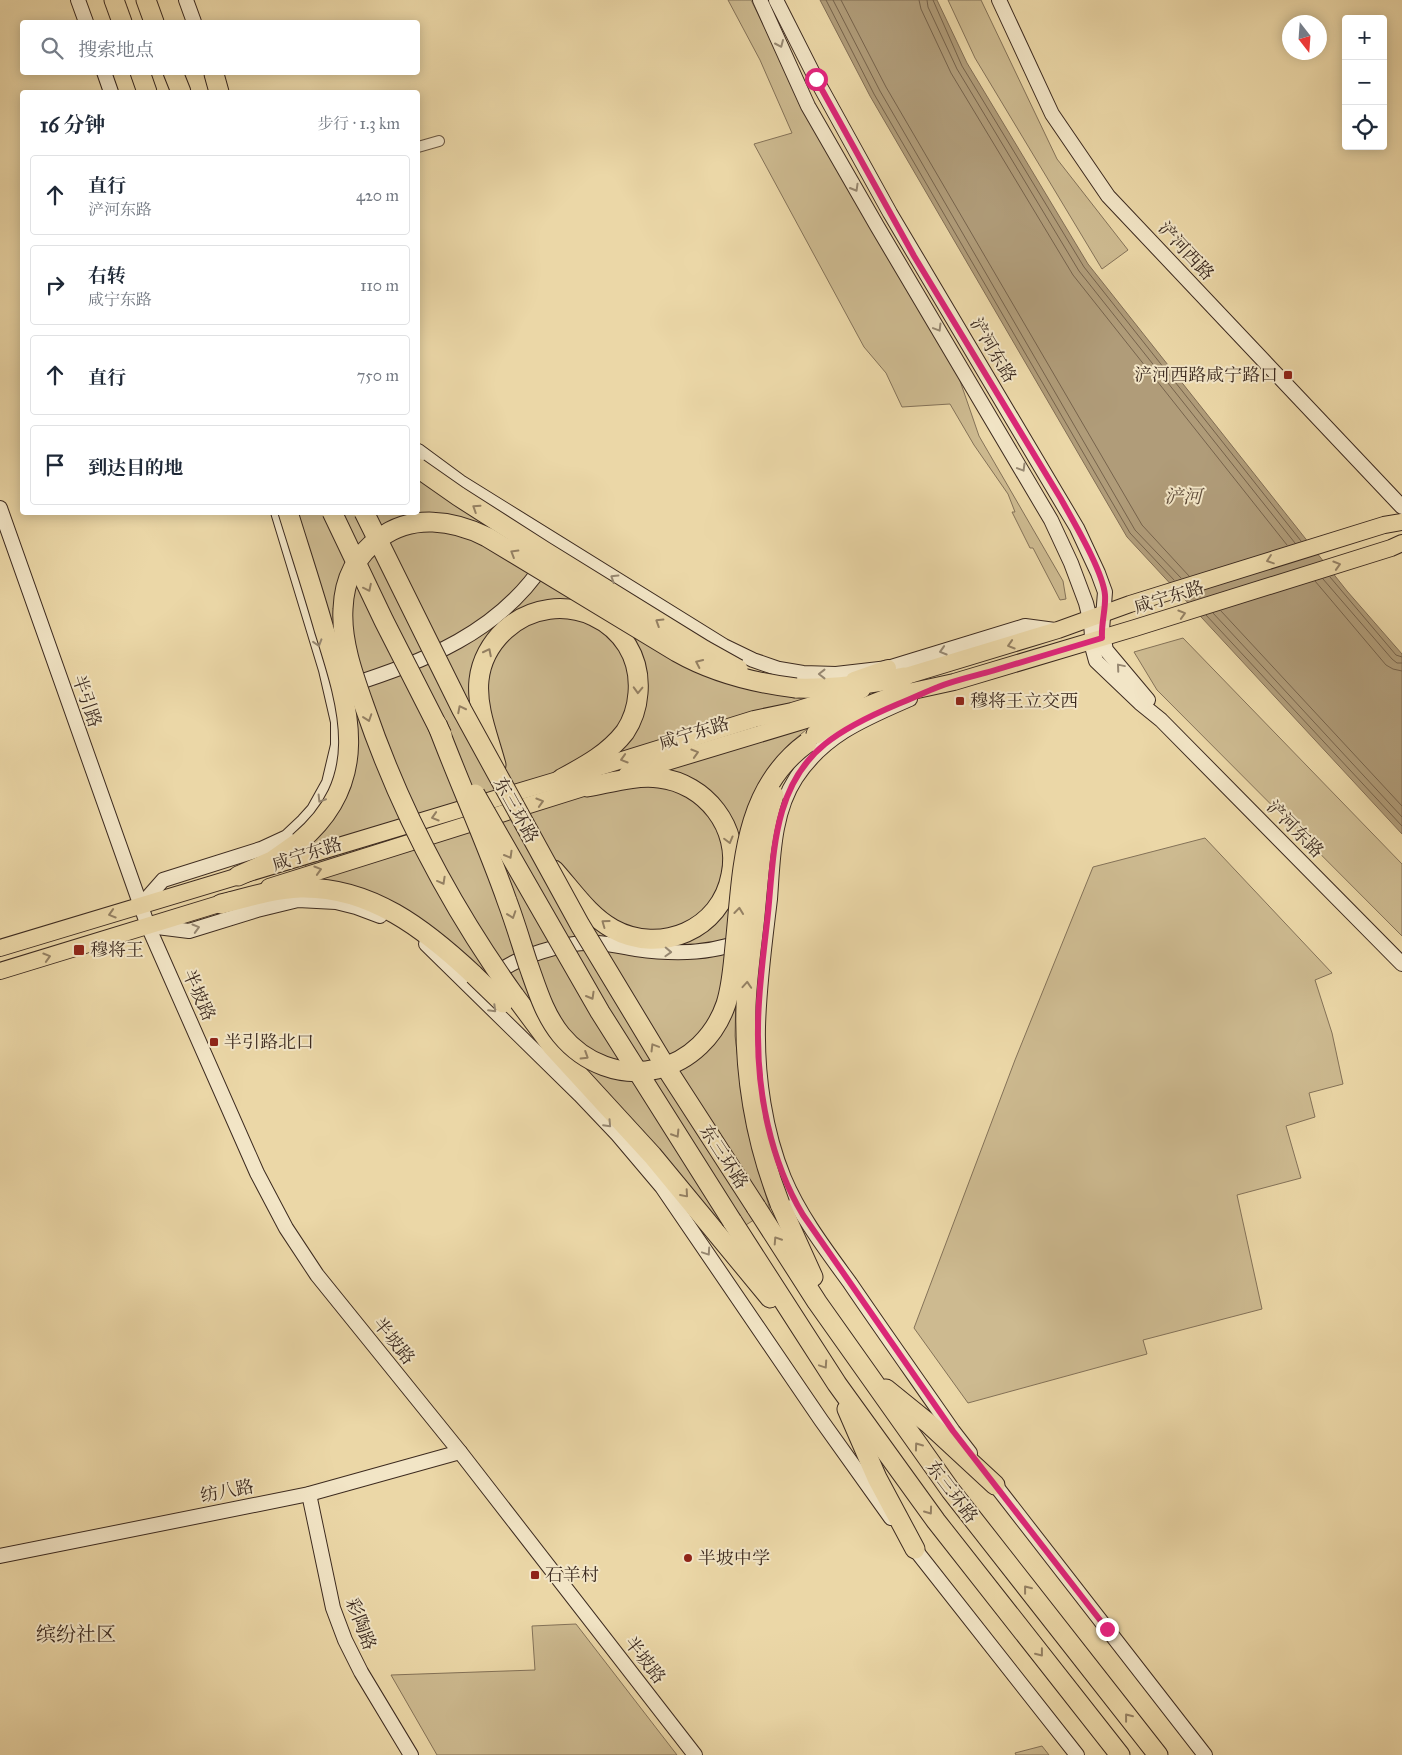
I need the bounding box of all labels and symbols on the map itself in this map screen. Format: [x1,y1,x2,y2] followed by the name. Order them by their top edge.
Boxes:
[1282,15,1327,60] north arrow
[774,39,785,48] one-way arrow
[805,68,828,91] route start
[849,183,859,192] one-way arrow
[1153,217,1219,285] street label: 浐河西路
[965,313,1021,387] street label: 浐河东路
[931,323,941,332] one-way arrow
[1134,364,1278,386] place label: 浐河西路咸宁路口
[1282,369,1294,381] marker: 浐河西路咸宁路口
[1015,462,1025,471] one-way arrow
[1164,485,1205,508] water label: 浐河
[473,504,482,514] one-way arrow
[511,549,520,559] one-way arrow
[1267,554,1275,564] one-way arrow
[1332,561,1341,571] one-way arrow
[611,574,620,584] one-way arrow
[1131,576,1207,618] street label: 咸宁东路
[362,583,372,592] one-way arrow
[1177,609,1186,619] one-way arrow
[655,618,664,628] one-way arrow
[312,638,322,646] one-way arrow
[1007,639,1016,649] one-way arrow
[939,645,947,655] one-way arrow
[482,648,492,657] one-way arrow
[695,659,704,670] one-way arrow
[1117,664,1126,673] one-way arrow
[818,669,826,679] one-way arrow
[68,672,106,730] street label: 半引路
[633,686,644,694] one-way arrow
[970,690,1078,712] place label: 穆将王立交西
[954,695,966,707] marker: 穆将王立交西
[457,705,467,714] one-way arrow
[656,712,732,754] street label: 咸宁东路
[363,713,373,721] one-way arrow
[691,749,699,759] one-way arrow
[620,754,629,764] one-way arrow
[489,773,543,847] street label: 东三环路
[317,794,327,803] one-way arrow
[1262,796,1328,862] street label: 浐河东路
[536,797,544,807] one-way arrow
[431,812,440,822] one-way arrow
[269,832,345,876] street label: 咸宁东路
[724,835,734,843] one-way arrow
[503,850,513,859] one-way arrow
[313,866,322,876] one-way arrow
[436,876,446,885] one-way arrow
[733,906,744,914] one-way arrow
[108,908,116,918] one-way arrow
[506,911,516,919] one-way arrow
[601,920,611,929] one-way arrow
[192,924,200,934] one-way arrow
[90,939,144,961] place label: 穆将王
[72,943,86,957] marker: 穆将王
[664,947,672,957] one-way arrow
[42,953,50,963] one-way arrow
[178,966,220,1024] street label: 半坡路
[742,981,753,989] one-way arrow
[584,991,594,1000] one-way arrow
[487,1003,496,1012] one-way arrow
[224,1031,314,1053] place label: 半引路北口
[208,1036,220,1048] marker: 半引路北口
[651,1044,661,1053] one-way arrow
[580,1050,589,1060] one-way arrow
[602,1118,611,1127] one-way arrow
[695,1121,753,1193] street label: 东三环路
[670,1129,680,1138] one-way arrow
[679,1188,688,1197] one-way arrow
[774,1236,783,1245] one-way arrow
[701,1247,710,1256] one-way arrow
[368,1313,420,1369] street label: 半坡路
[818,1359,827,1368] one-way arrow
[915,1442,924,1452] one-way arrow
[922,1457,982,1527] street label: 东三环路
[198,1475,256,1507] street label: 纺八路
[923,1505,932,1515] one-way arrow
[698,1547,770,1569] place label: 半坡中学
[682,1552,694,1564] marker: 半坡中学
[545,1564,599,1586] place label: 石羊村
[529,1569,541,1581] marker: 石羊村
[1025,1586,1033,1595] one-way arrow
[341,1595,381,1653] street label: 彩陶路
[1096,1618,1119,1641] route end
[36,1622,116,1646] district label: 缤纷社区
[620,1632,670,1688] street label: 半坡路
[1034,1647,1042,1656] one-way arrow
[1125,1714,1133,1723] one-way arrow

